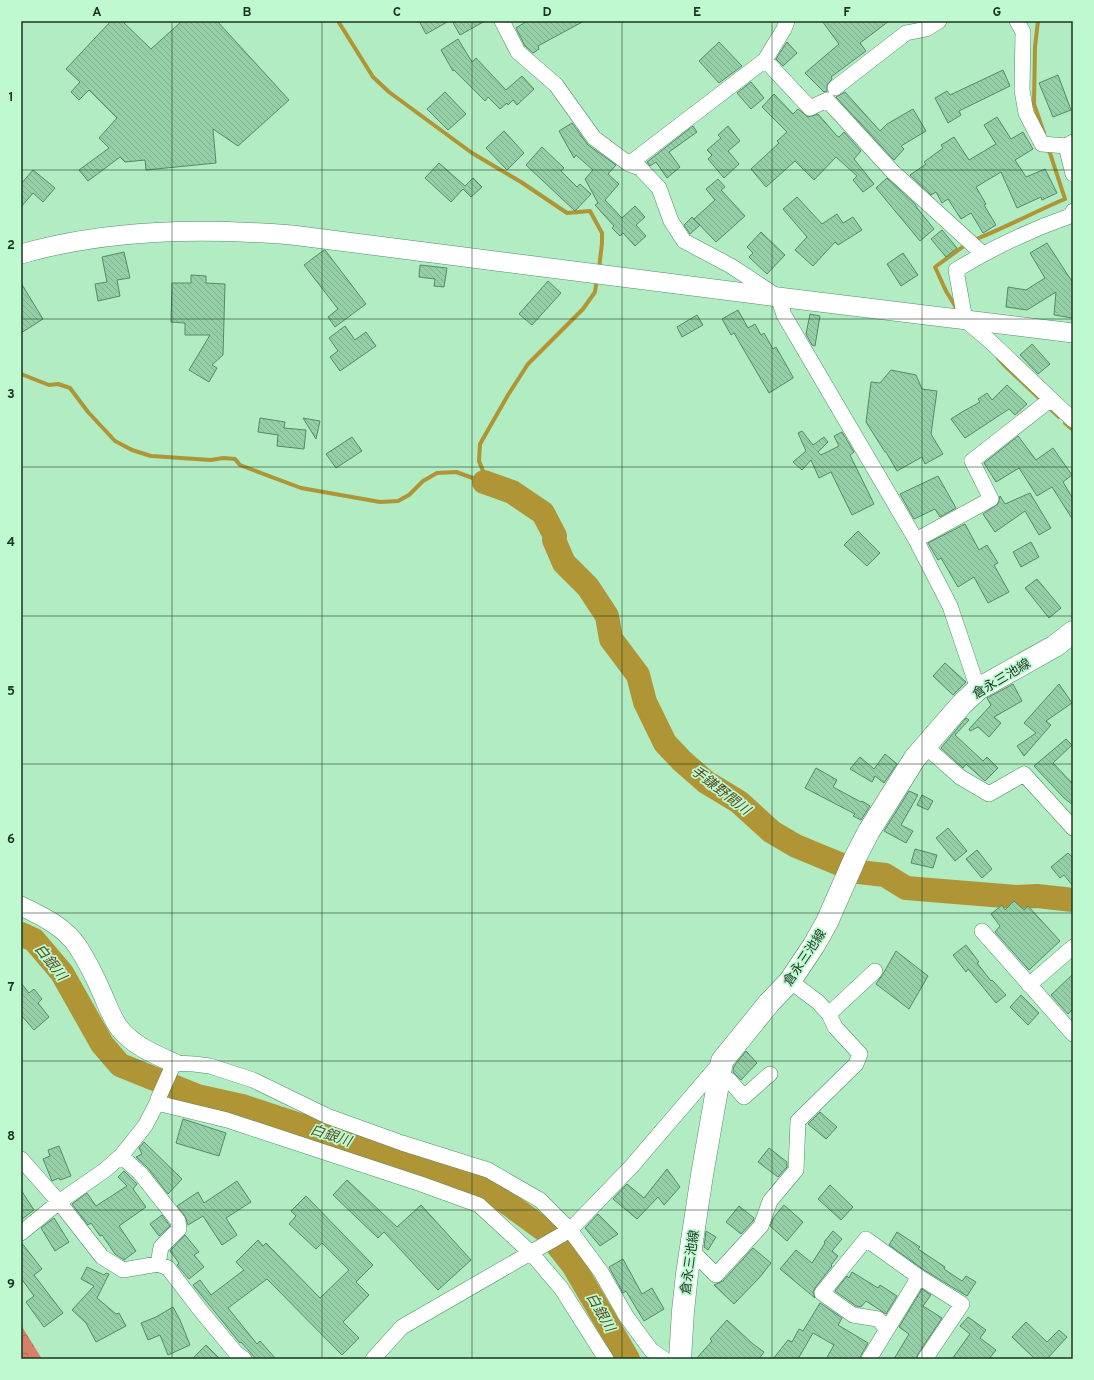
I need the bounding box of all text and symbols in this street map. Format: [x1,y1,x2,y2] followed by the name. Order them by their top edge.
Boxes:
[92,5,102,21] text: A
[243,5,252,21] text: B
[393,5,401,21] text: C
[542,5,552,21] text: D
[693,5,701,21] text: E
[843,5,851,21] text: F
[993,5,1002,21] text: G
[8,90,14,106] text: 1
[7,238,15,254] text: 2
[7,387,15,403] text: 3
[7,535,15,551] text: 4
[970,655,1034,703] street label: 倉永三池線
[7,684,15,700] text: 5
[687,763,754,821] water label: 手鎌野間川
[7,832,15,848] text: 6
[780,926,830,990] street label: 倉永三池線
[30,941,71,986] water label: 白銀川
[8,980,15,996] text: 7
[308,1122,355,1152] water label: 白銀川
[7,1129,15,1145] text: 8
[678,1229,703,1296] street label: 倉永三池線
[7,1277,15,1293] text: 9
[582,1290,619,1337] water label: 白銀川

